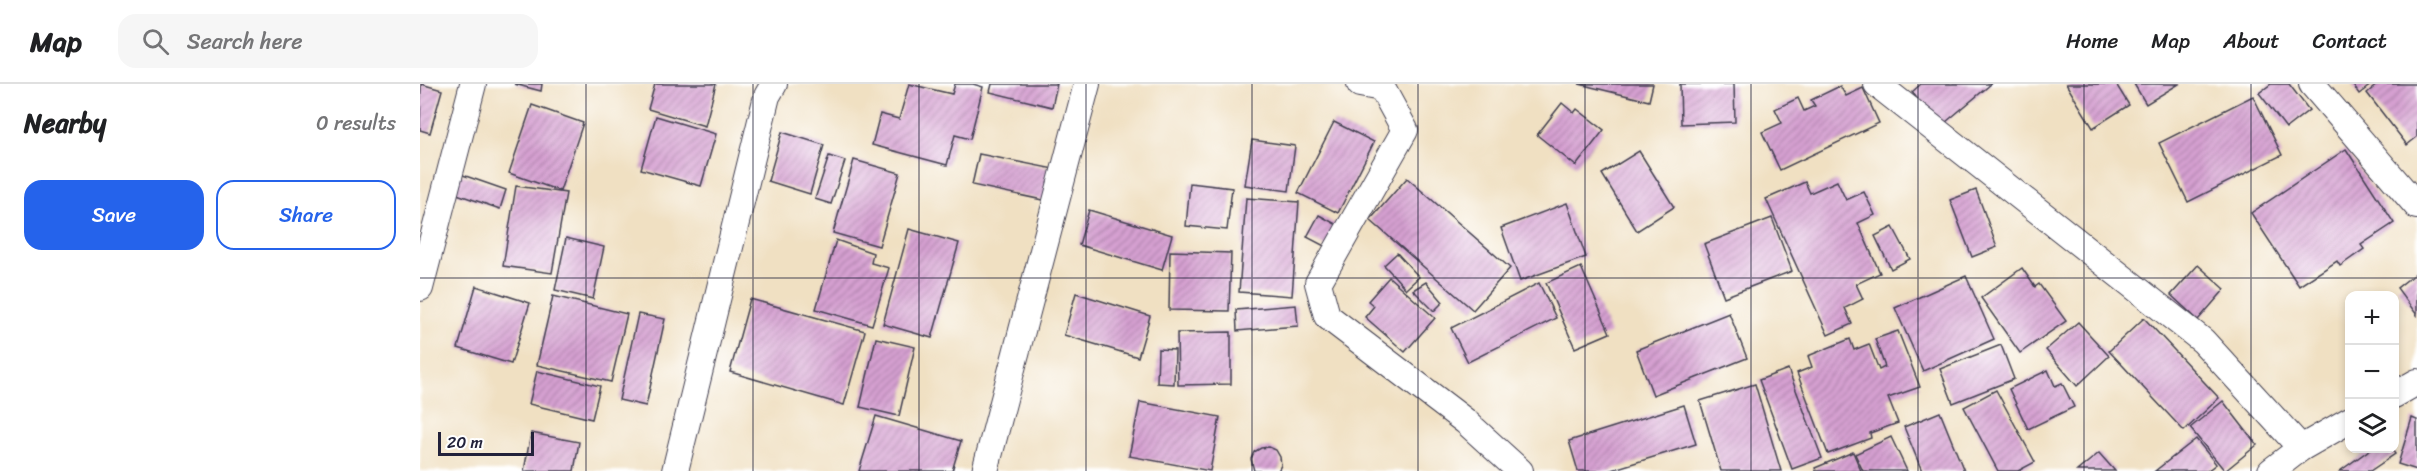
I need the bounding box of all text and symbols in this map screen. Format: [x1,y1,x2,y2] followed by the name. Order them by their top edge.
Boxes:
[118,14,538,68] search box
[30,17,82,66] text: Map
[187,22,303,61] text: Search here
[2066,22,2118,60] text: Home
[2151,22,2190,60] text: Map
[2223,22,2280,60] text: About
[2313,22,2387,60] text: Contact
[139,25,172,58] icon: search
[24,100,106,146] text: Nearby
[316,106,396,141] text: 0 results
[24,180,204,250] button: Save
[216,180,396,250] button: Share
[2345,291,2399,453] map controls
[2345,291,2399,345] button: +
[2345,345,2399,399] button: −
[2345,399,2399,453] button: layers
[447,428,483,457] text: 20 m
[438,429,534,456] scale bar

